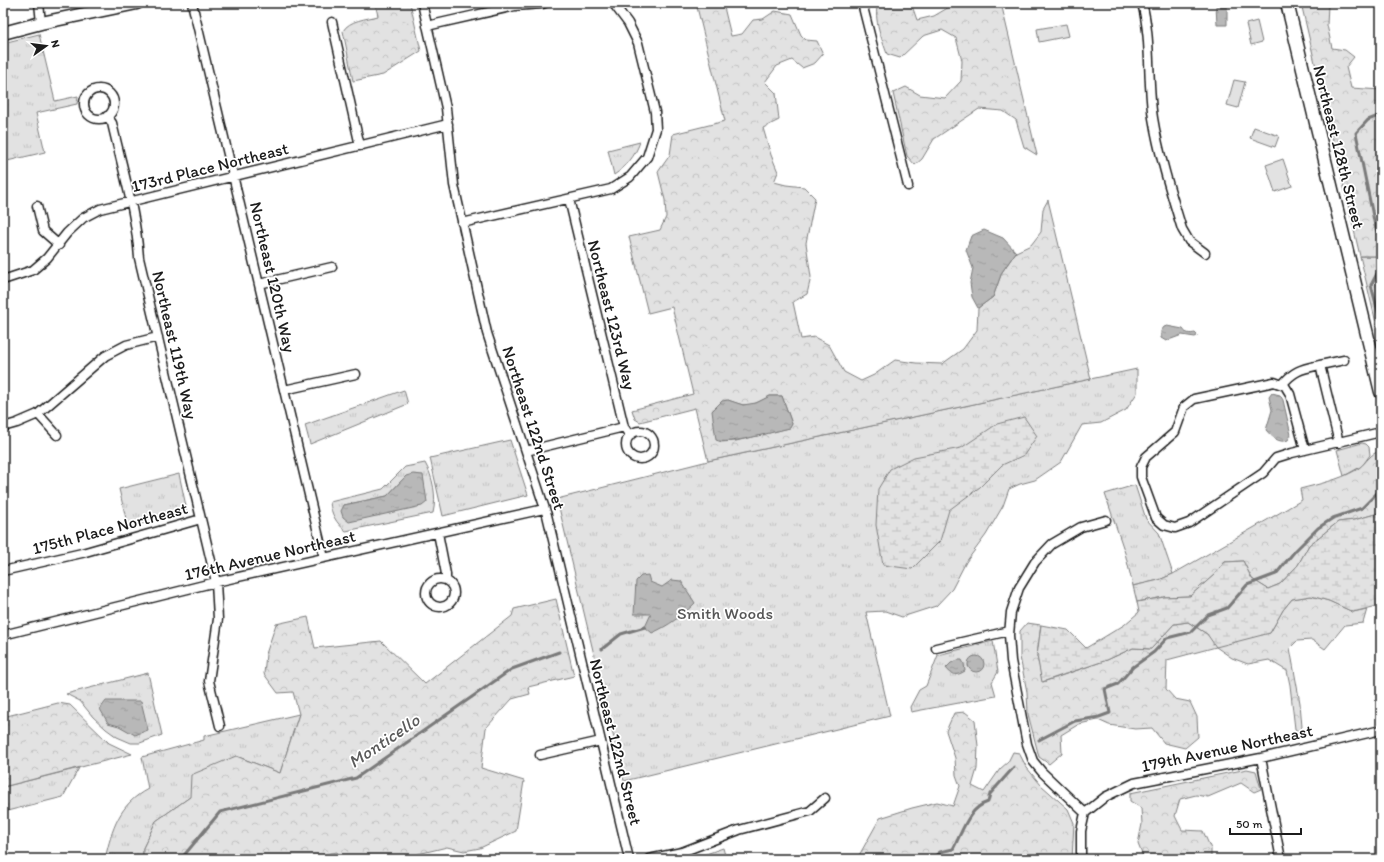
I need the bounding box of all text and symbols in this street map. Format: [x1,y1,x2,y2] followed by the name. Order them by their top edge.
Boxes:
[26,26,66,66] north arrow
[48,39,62,49] text: N
[1309,63,1369,231] street label: Northeast 128th Street
[129,138,291,196] street label: 173rd Place Northeast
[246,200,300,354] street label: Northeast 120th Way
[584,238,640,392] street label: Northeast 123rd Way
[148,269,202,421] street label: Northeast 119th Way
[498,344,570,512] street label: Northeast 122nd Street
[30,498,190,558] street label: 175th Place Northeast
[183,526,357,584] street label: 176th Avenue Northeast
[677,603,773,623] park label: Smith Woods
[586,657,646,827] street label: Northeast 122nd Street
[344,709,425,773] water label: Monticello
[1139,720,1315,776] street label: 179th Avenue Northeast
[1230,810,1301,836] scale bar
[1236,817,1262,831] text: 50 m

